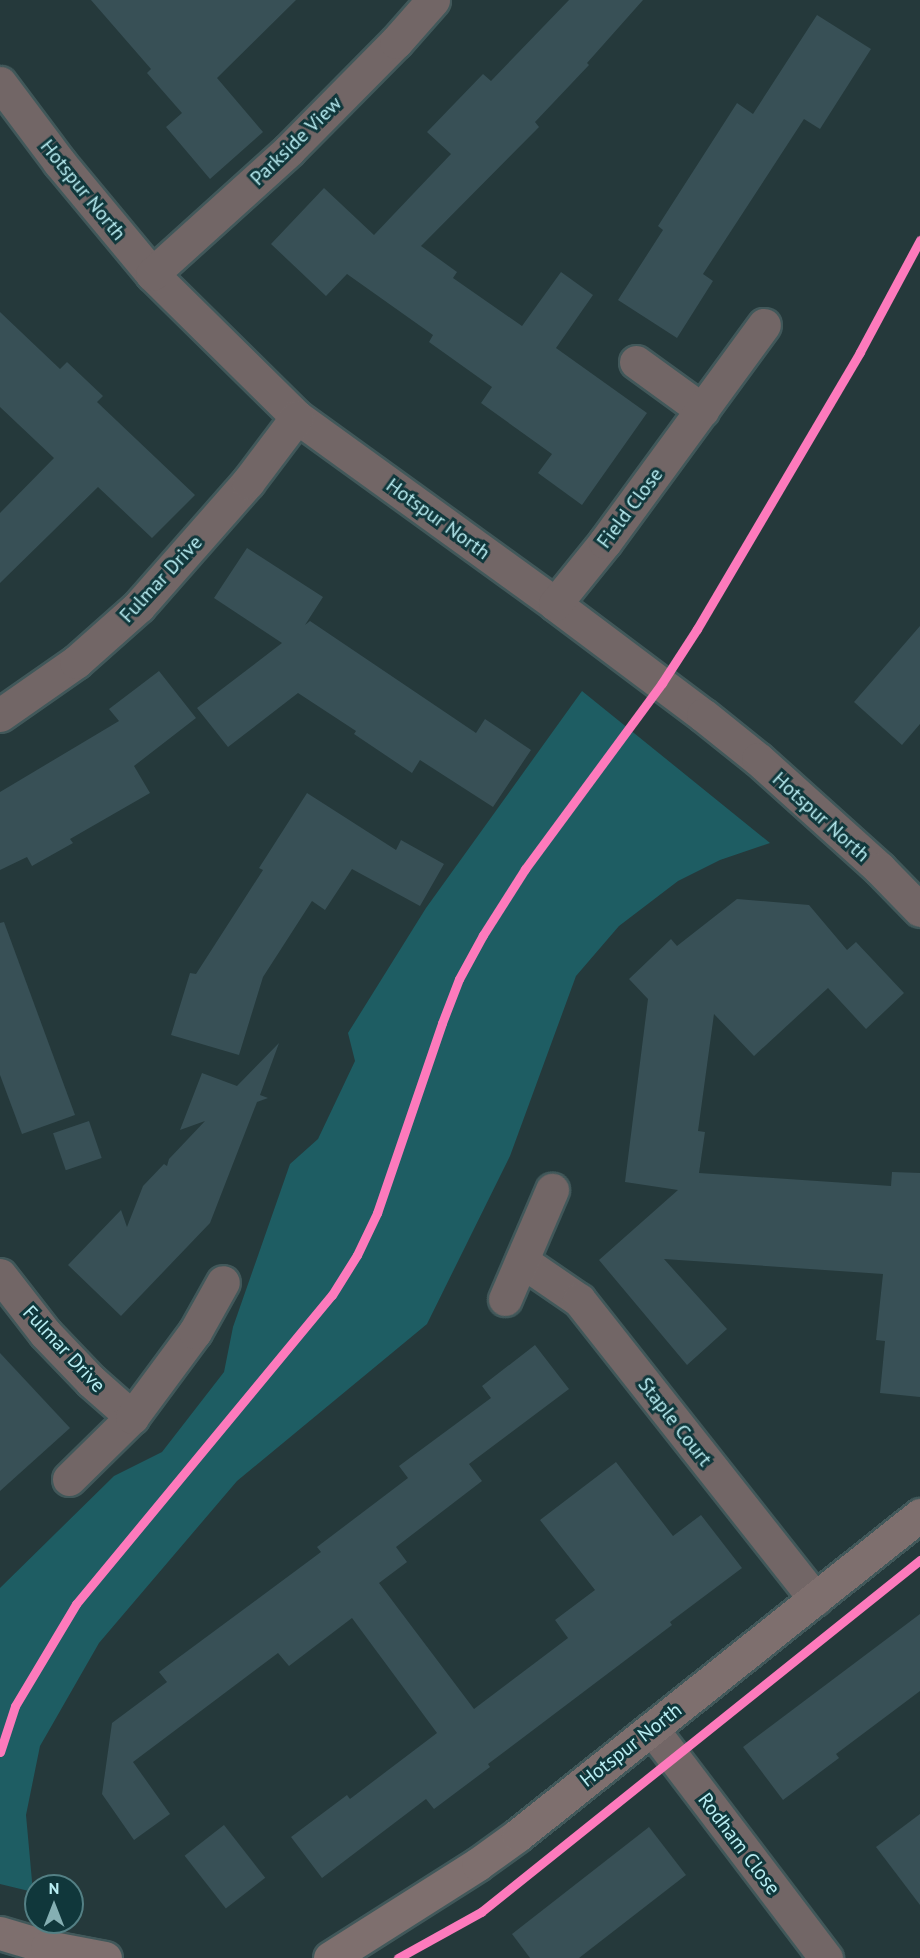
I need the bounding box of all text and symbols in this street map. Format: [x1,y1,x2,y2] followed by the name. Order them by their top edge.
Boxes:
[245,91,347,191] street label: Parkside View
[35,135,131,245] street label: Hotspur North
[592,463,668,553] street label: Field Close
[381,473,495,565] street label: Hotspur North
[115,531,207,627] street label: Fulmar Drive
[767,767,875,867] street label: Hotspur North
[18,1301,110,1397] street label: Fulmar Drive
[633,1373,717,1471] street label: Staple Court
[575,1698,687,1792] street label: Hotspur North
[693,1788,785,1900] street label: Rodham Close
[24,1874,84,1934] north arrow
[49,1878,59,1898] text: N

